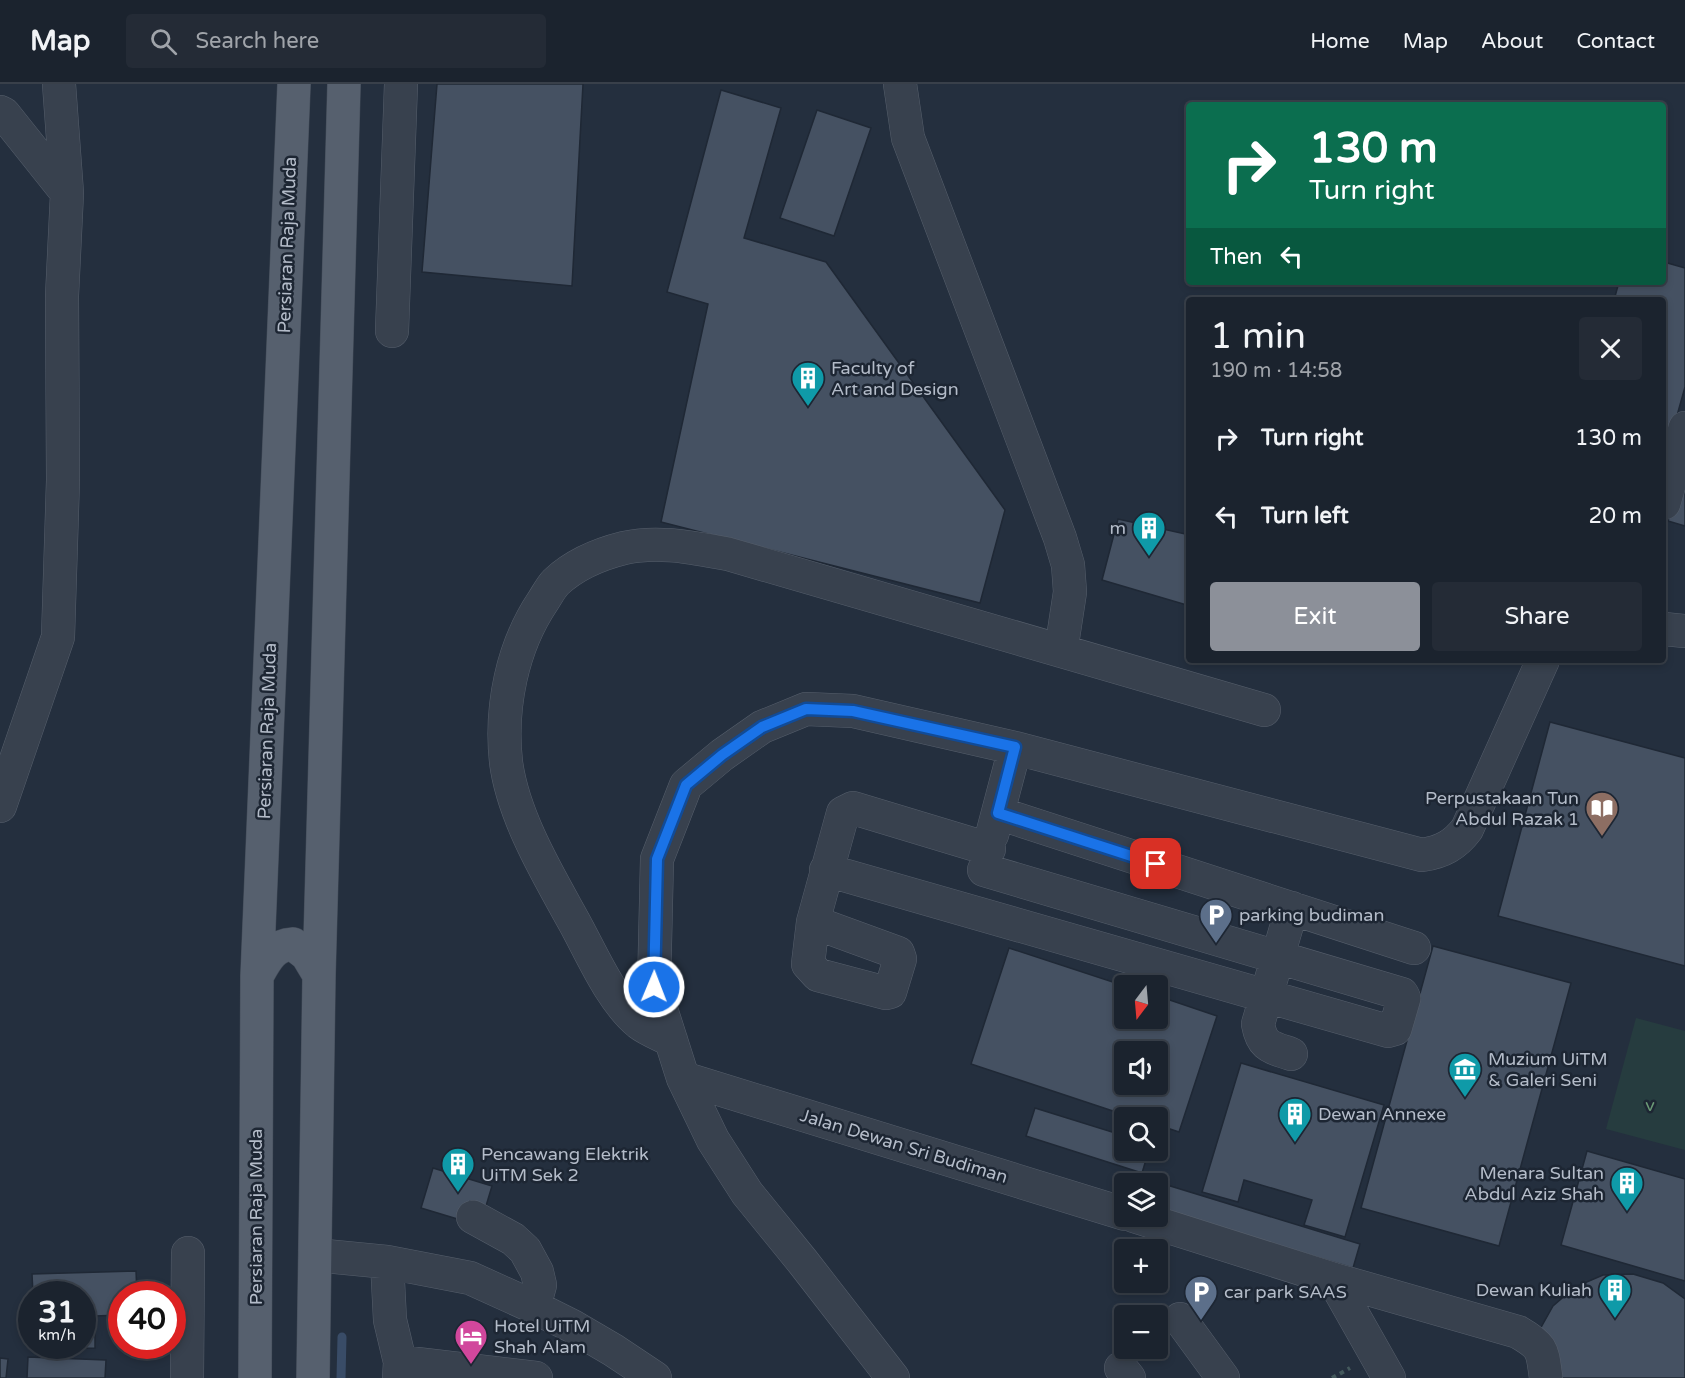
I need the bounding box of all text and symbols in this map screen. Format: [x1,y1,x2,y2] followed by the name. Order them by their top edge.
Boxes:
[126,14,546,68] search box
[30,24,90,58] text: Map
[147,25,180,58] icon: search
[195,28,319,54] text: Search here
[1310,29,1370,54] text: Home
[1403,29,1448,54] text: Map
[1481,29,1543,54] text: About
[1576,29,1655,54] text: Contact
[1309,123,1438,174] text: 130 m
[1210,126,1288,204] icon: right
[273,156,301,334] street label: Persiaran Raja Muda
[1309,174,1435,207] text: Turn right
[1275,240,1308,273] icon: left
[1210,244,1263,270] text: Then
[1210,315,1306,358] text: 1 min
[1579,317,1642,380] button: close
[831,357,959,400] place label: Faculty of Art and Design
[1210,359,1342,383] text: 190 m · 14:58
[790,360,826,407] building icon: Faculty of Art and Design
[1210,422,1243,455] icon: right
[1261,425,1363,451] text: Turn right
[1575,425,1642,451] text: 130 m
[1210,500,1243,533] icon: left
[1261,503,1349,529] text: Turn left
[1588,503,1642,529] text: 20 m
[1131,510,1167,557] building icon: m
[1109,517,1126,539] place label: m
[1210,582,1420,651] button: Exit
[1432,582,1642,651] button: Share
[253,642,281,820] street label: Persiaran Raja Muda
[1425,787,1579,830] place label: Perpustakaan Tun Abdul Razak 1
[1584,790,1620,837] library icon: Perpustakaan Tun Abdul Razak 1
[1130,838,1181,889] pin
[1139,847,1172,880] icon: arrive
[1198,897,1234,944] parking icon: parking budiman
[1239,904,1384,926] place label: parking budiman
[622,955,686,1019] position arrow
[1114,975,1168,1029] north arrow
[1114,975,1168,1359] map controls
[1114,1041,1168,1095] button: sound
[1488,1048,1608,1091] place label: Muzium UiTM & Galeri Seni
[1447,1051,1483,1098] museum icon: Muzium UiTM & Galeri Seni
[1645,1094,1655,1116] park label: v
[1277,1096,1313,1143] building icon: Dewan Annexe
[1318,1103,1446,1125] place label: Dewan Annexe
[798,1104,1010,1188] street label: Jalan Dewan Sri Budiman
[1114,1107,1168,1161] button: search
[245,1129,267,1305] street label: Persiaran Raja Muda
[481,1143,649,1186] place label: Pencawang Elektrik UiTM Sek 2
[440,1146,476,1193] building icon: Pencawang Elektrik UiTM Sek 2
[1464,1162,1604,1205] place label: Menara Sultan Abdul Aziz Shah
[1609,1165,1645,1212] building icon: Menara Sultan Abdul Aziz Shah
[1114,1173,1168,1227] button: layers
[1114,1239,1168,1293] button: +
[1597,1272,1633,1319] building icon: Dewan Kuliah
[1183,1274,1219,1321] parking icon: car park SAAS
[1476,1279,1592,1301] place label: Dewan Kuliah
[108,1281,186,1359] speed limit sign: 40
[1224,1281,1347,1303] place label: car park SAAS
[38,1294,76,1331] text: 31
[1114,1305,1168,1359] button: −
[494,1315,590,1358] place label: Hotel UiTM Shah Alam
[453,1318,489,1365] hotel icon: Hotel UiTM Shah Alam
[38,1326,76,1344] text: km/h

